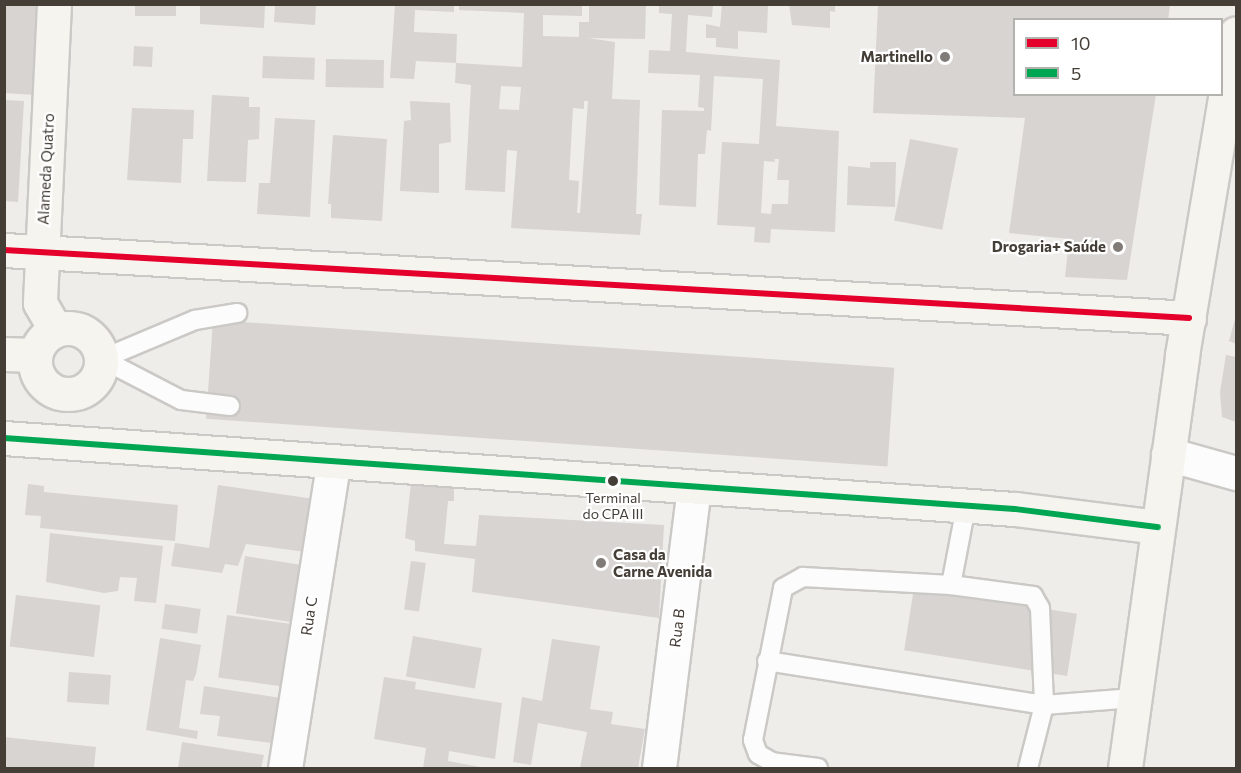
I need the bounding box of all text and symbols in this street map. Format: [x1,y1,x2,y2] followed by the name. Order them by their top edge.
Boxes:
[1013,18,1223,96] legend
[1071,32,1090,54] text: 10
[860,48,933,66] place label: Martinello
[938,50,952,64] marker: Martinello
[1071,62,1081,84] text: 5
[34,113,58,225] street label: Alameda Quatro
[992,238,1106,256] place label: Drogaria+ Saúde
[1111,240,1125,254] marker: Drogaria+ Saúde
[607,475,619,487] marker: Terminal do CPA III
[583,490,643,522] place label: Terminal do CPA III
[613,545,712,580] place label: Casa da Carne Avenida
[594,556,608,570] marker: Casa da Carne Avenida
[297,595,321,637] street label: Rua C
[666,608,688,648] street label: Rua B

